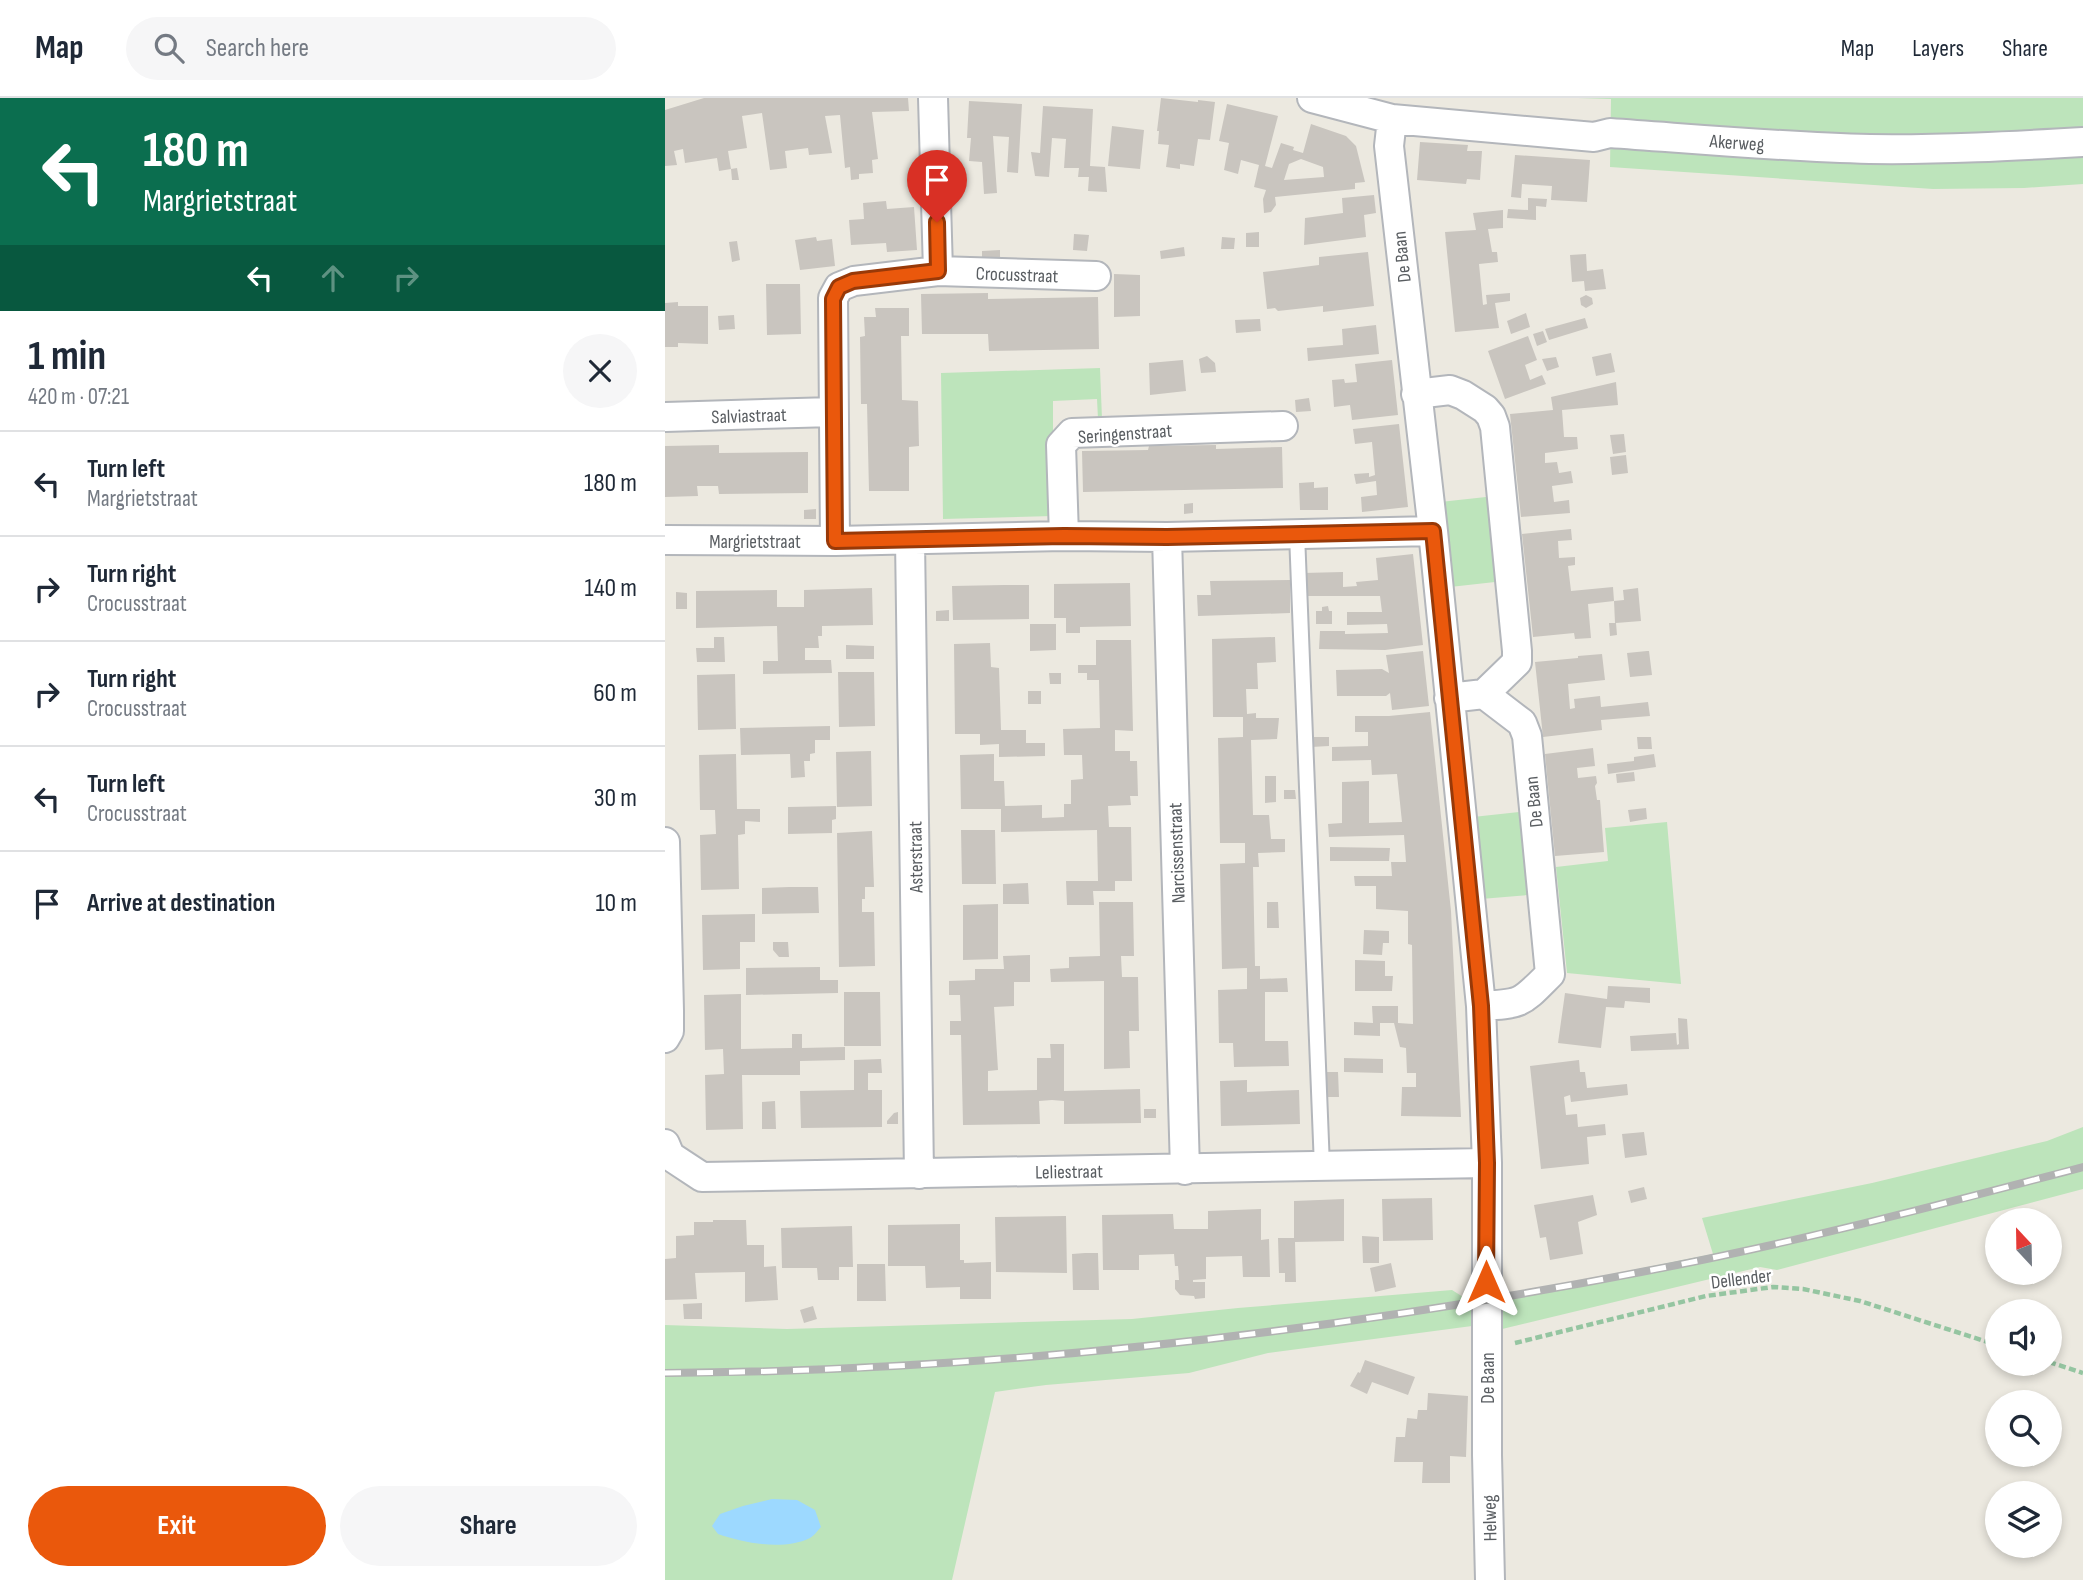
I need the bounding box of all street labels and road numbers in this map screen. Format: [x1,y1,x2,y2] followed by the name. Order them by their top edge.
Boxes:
[1708,130,1765,157] street label: Akerweg
[1388,230,1417,284] street label: De Baan
[975,263,1059,288] street label: Crocusstraat
[711,404,787,429] street label: Salviastraat
[1077,420,1173,449] street label: Seringenstraat
[709,531,801,554] street label: Margrietstraat
[1520,775,1549,829] street label: De Baan
[1164,802,1191,904] street label: Narcissenstraat
[904,821,929,894] street label: Asterstraat
[1035,1160,1103,1185] street label: Leliestraat
[1710,1264,1773,1295] street label: Dellender
[1477,1352,1500,1404] street label: De Baan
[1479,1494,1502,1541] street label: Helweg

